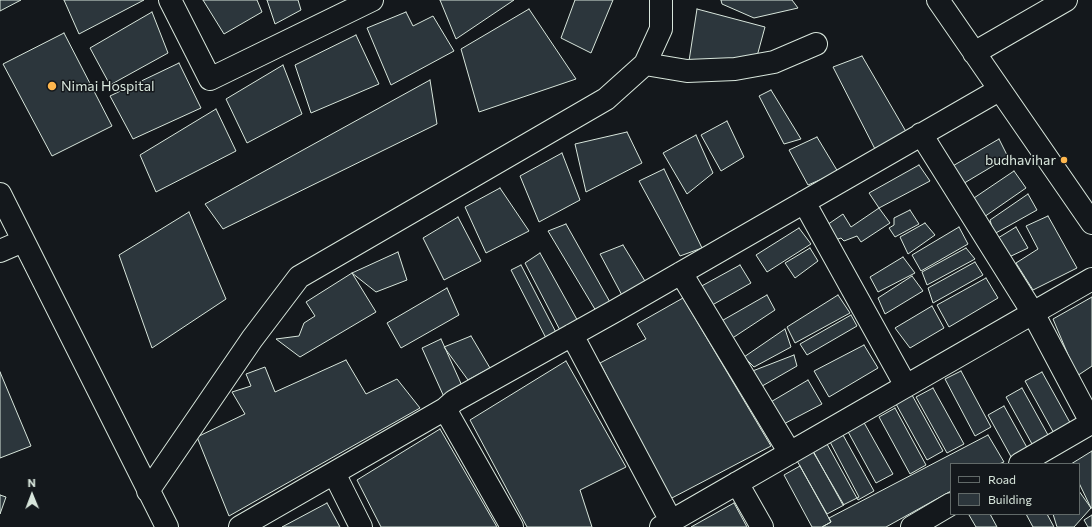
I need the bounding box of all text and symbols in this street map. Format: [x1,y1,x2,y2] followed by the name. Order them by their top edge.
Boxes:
[61,78,155,94] place label: Nimai Hospital
[46,80,58,92] marker: Nimai Hospital
[985,152,1056,168] place label: budhavihar
[1059,155,1069,165] marker: budhavihar
[950,463,1080,515] legend
[988,472,1016,486] text: Road
[12,475,52,515] north arrow
[28,476,36,489] text: N
[988,492,1032,506] text: Building

